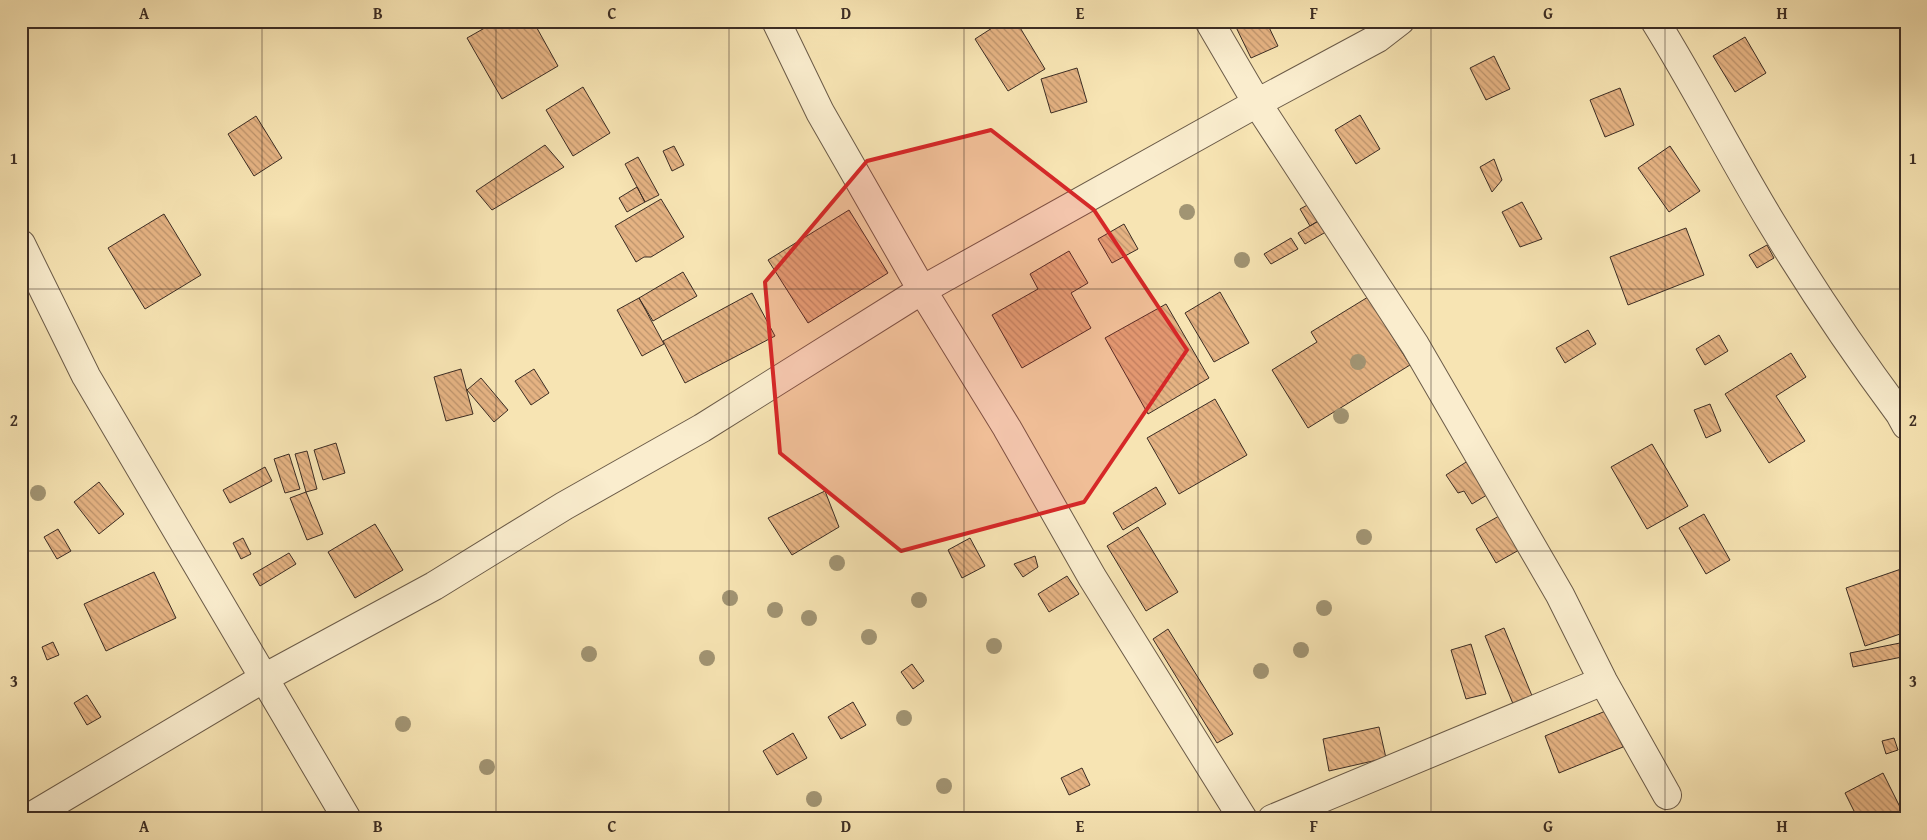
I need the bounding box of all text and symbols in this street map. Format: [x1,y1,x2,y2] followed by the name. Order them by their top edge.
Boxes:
[139,1,150,25] text: A
[373,1,383,25] text: B
[607,1,617,25] text: C
[841,1,851,25] text: D
[1076,1,1085,25] text: E
[1310,1,1318,25] text: F
[1543,1,1553,25] text: G
[1776,1,1788,25] text: H
[10,146,18,170] text: 1
[1909,146,1917,170] text: 1
[10,408,18,432] text: 2
[1909,408,1917,432] text: 2
[10,669,18,693] text: 3
[1909,669,1917,693] text: 3
[139,814,150,838] text: A
[373,814,383,838] text: B
[607,814,617,838] text: C
[841,814,851,838] text: D
[1076,814,1085,838] text: E
[1310,814,1318,838] text: F
[1543,814,1553,838] text: G
[1776,814,1788,838] text: H

